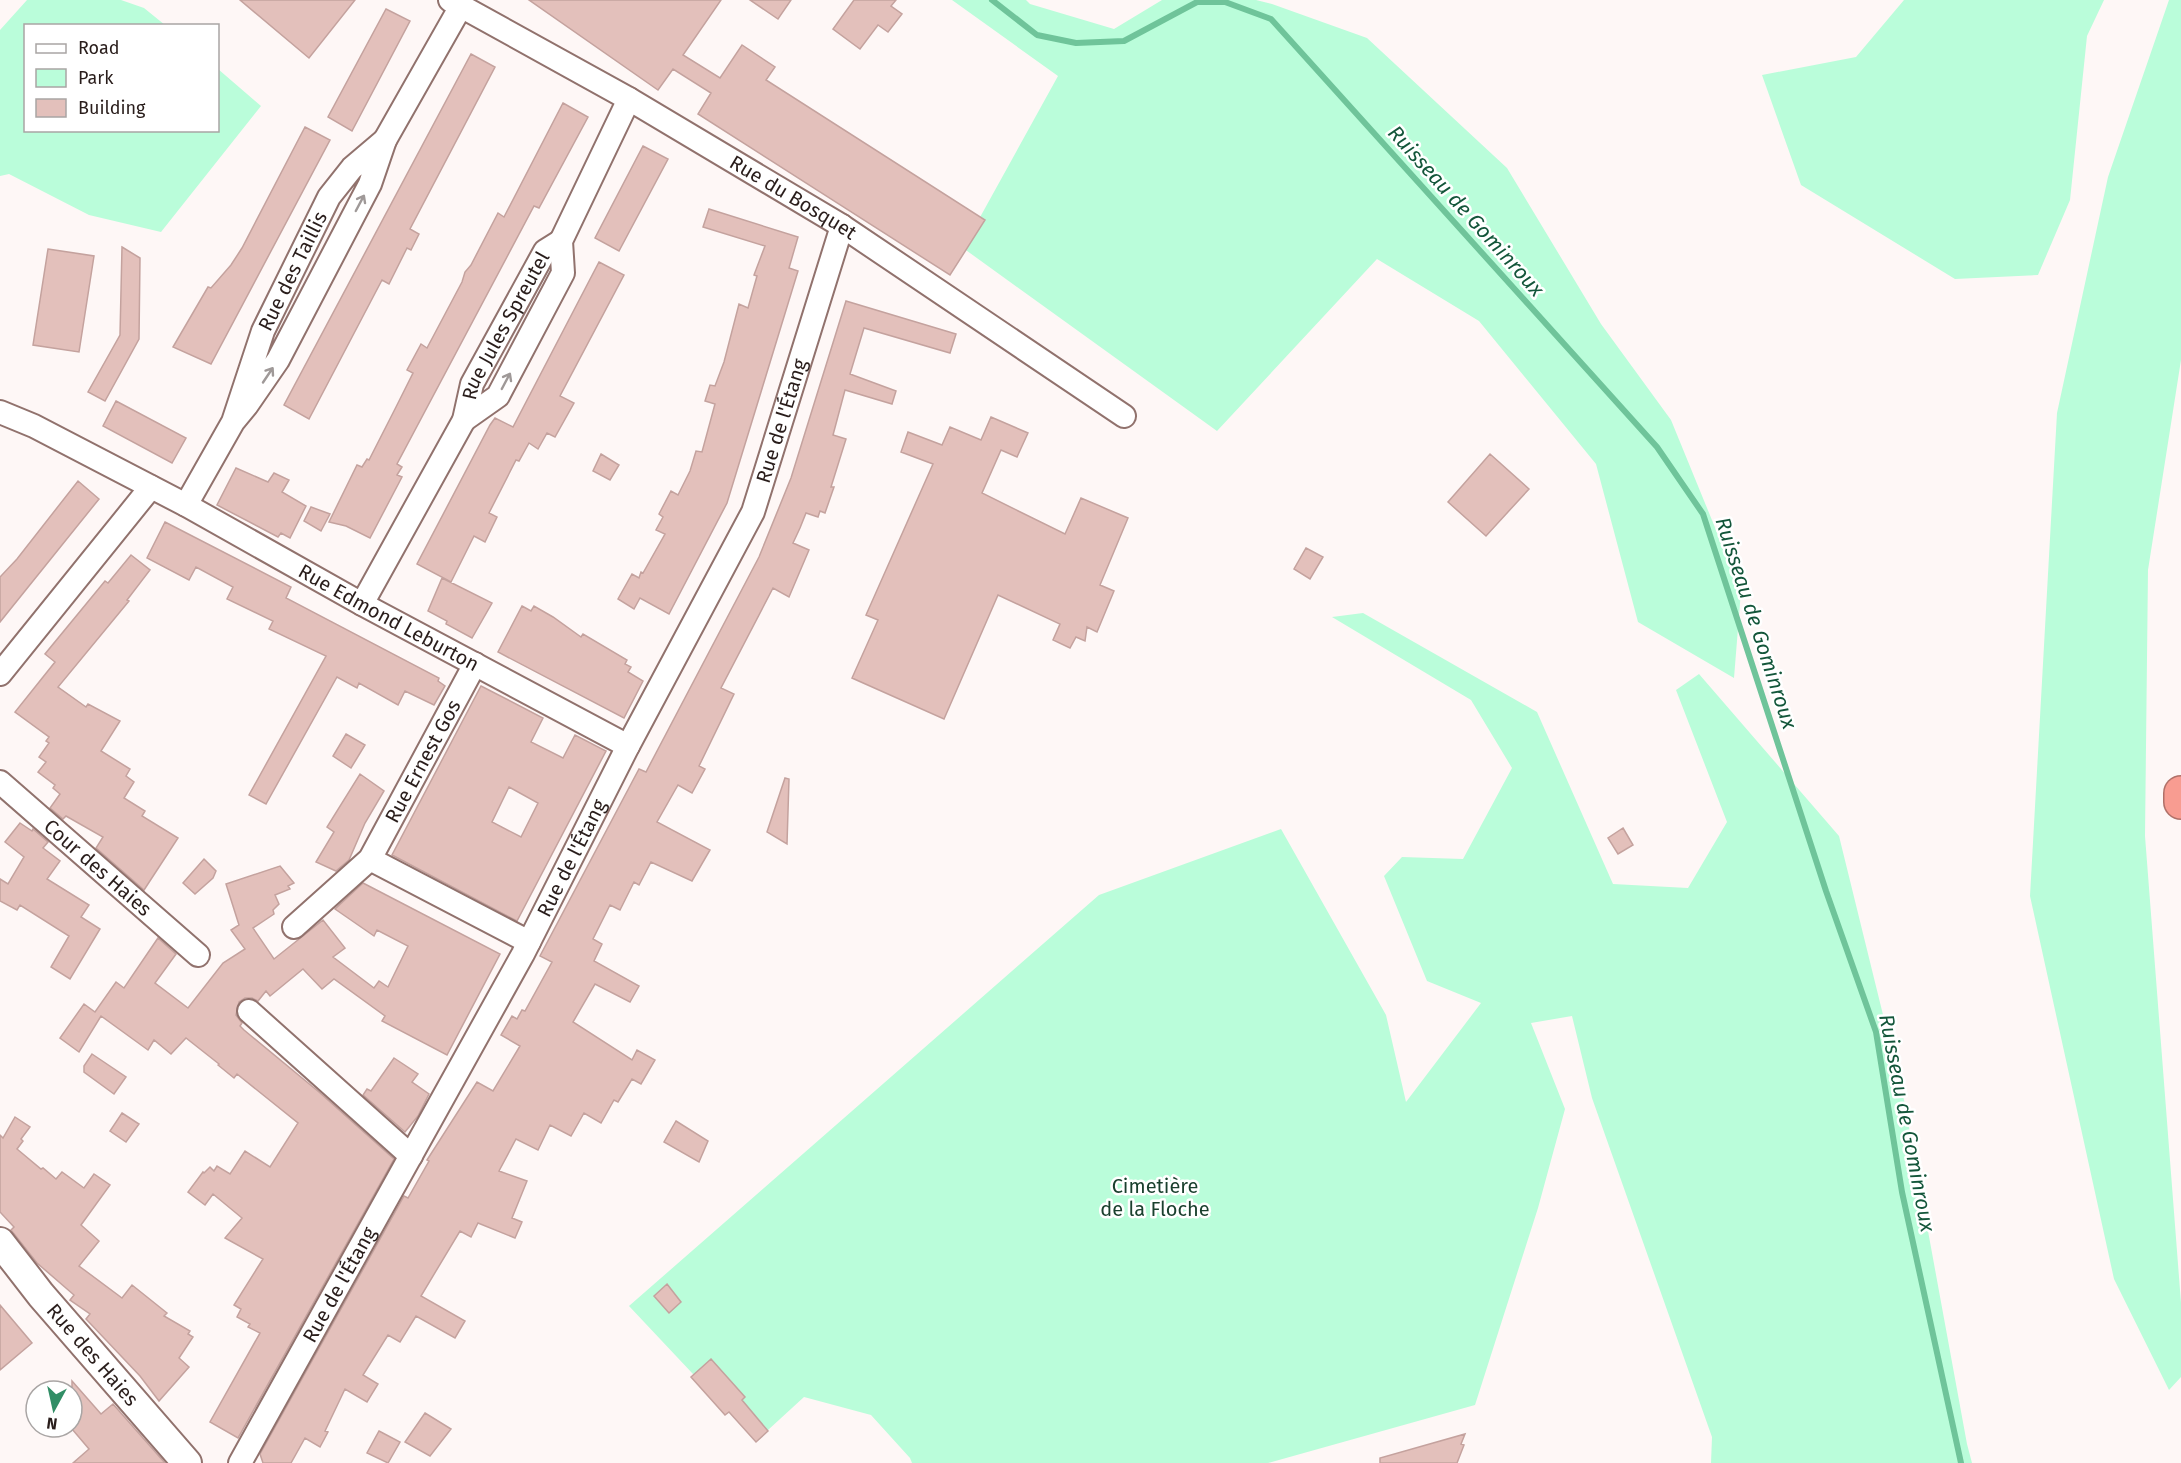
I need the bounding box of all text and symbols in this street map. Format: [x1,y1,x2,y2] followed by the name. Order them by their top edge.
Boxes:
[24,24,219,132] legend
[78,37,120,59] text: Road
[78,67,114,89] text: Park
[78,97,146,119] text: Building
[1382,120,1550,303] water label: Ruisseau de Gominroux
[726,150,862,245] street label: Rue du Bosquet
[355,195,366,213] one-way arrow
[253,207,332,335] street label: Rue des Taillis
[457,247,554,402] street label: Rue Jules Spreutel
[751,355,812,486] street label: Rue de l'Étang
[262,367,274,384] one-way arrow
[501,372,512,390] one-way arrow
[1709,514,1803,733] water label: Ruisseau de Gominroux
[294,559,483,676] street label: Rue Edmond Leburton
[380,696,466,827] street label: Rue Ernest Gos
[532,795,611,921] street label: Rue de l'Étang
[39,814,157,921] street label: Cour des Haies
[1873,1012,1941,1235] water label: Ruisseau de Gominroux
[1100,1174,1210,1221] park label: Cimetière de la Floche
[297,1222,381,1347] street label: Rue de l'Étang
[42,1298,144,1411] street label: Rue des Haies
[24,1379,84,1439] north arrow
[45,1413,59,1434] text: N

